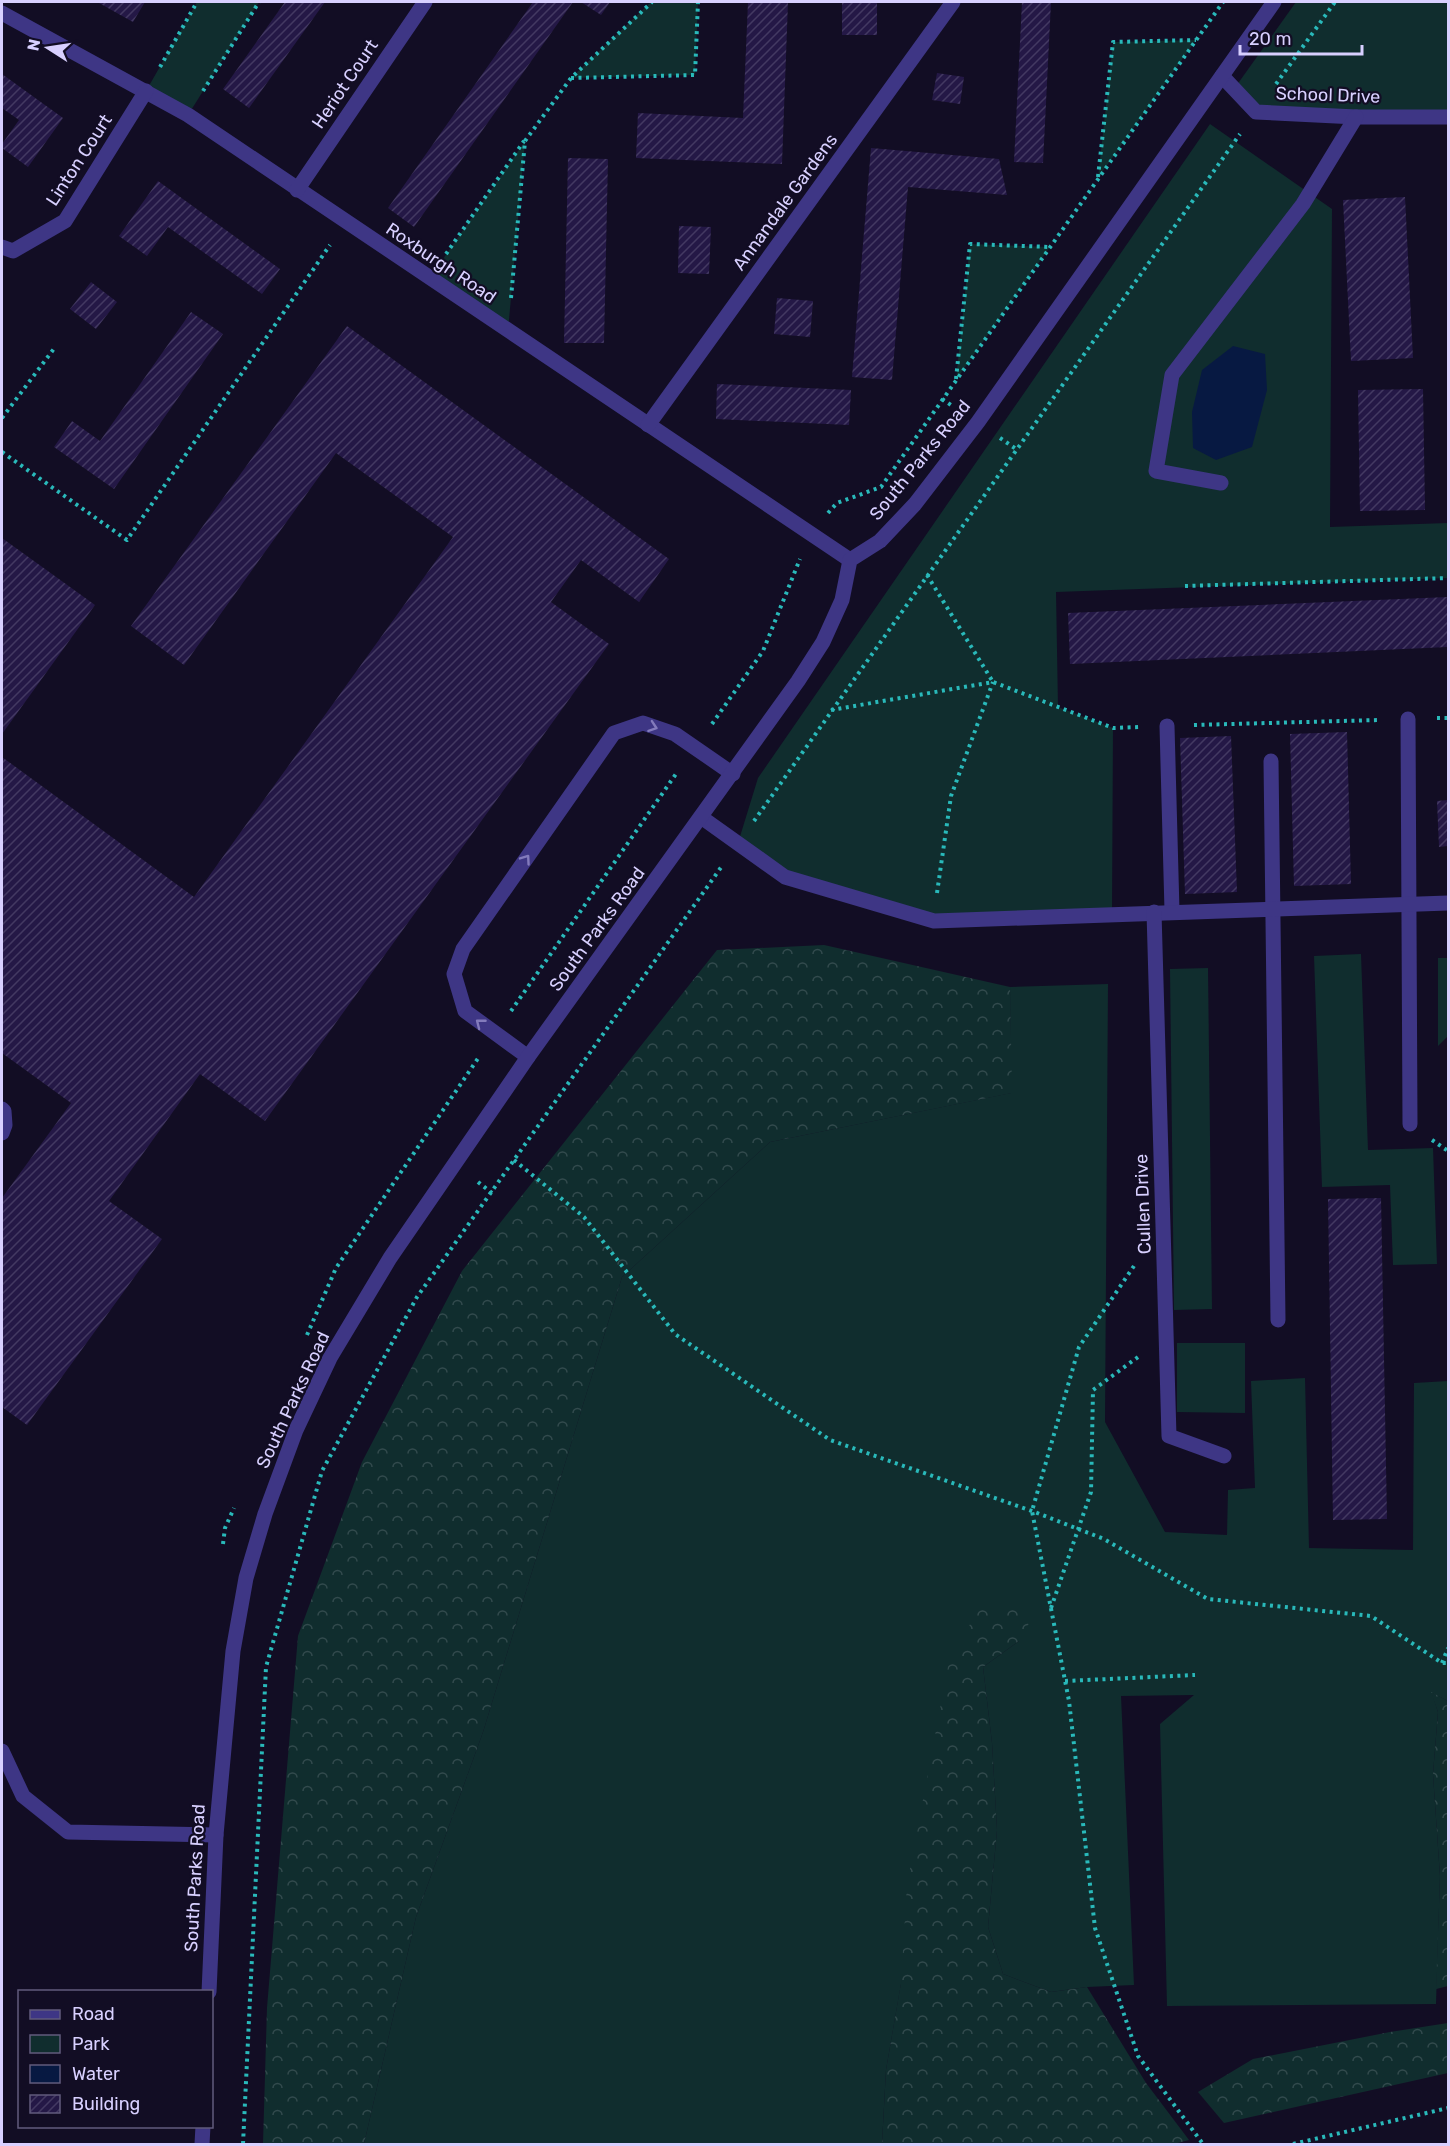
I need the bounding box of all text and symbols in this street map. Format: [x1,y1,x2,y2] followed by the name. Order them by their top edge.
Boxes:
[18,18,78,78] north arrow
[1240,18,1362,56] scale bar
[1249,28,1291,50] text: 20 m
[307,35,383,133] street label: Heriot Court
[23,37,44,53] text: N
[1275,82,1381,108] street label: School Drive
[41,110,117,210] street label: Linton Court
[728,129,842,275] street label: Annandale Gardens
[382,218,500,308] street label: Roxburgh Road
[865,395,975,525] street label: South Parks Road
[647,719,658,732] one-way arrow
[519,854,530,865] one-way arrow
[545,863,649,995] street label: South Parks Road
[476,1020,487,1031] one-way arrow
[1130,1153,1156,1255] street label: Cullen Drive
[252,1328,334,1472] street label: South Parks Road
[180,1803,210,1953] street label: South Parks Road
[18,1990,213,2128] legend
[72,2003,115,2025] text: Road
[72,2033,110,2055] text: Park
[72,2063,120,2085] text: Water
[72,2093,140,2115] text: Building

